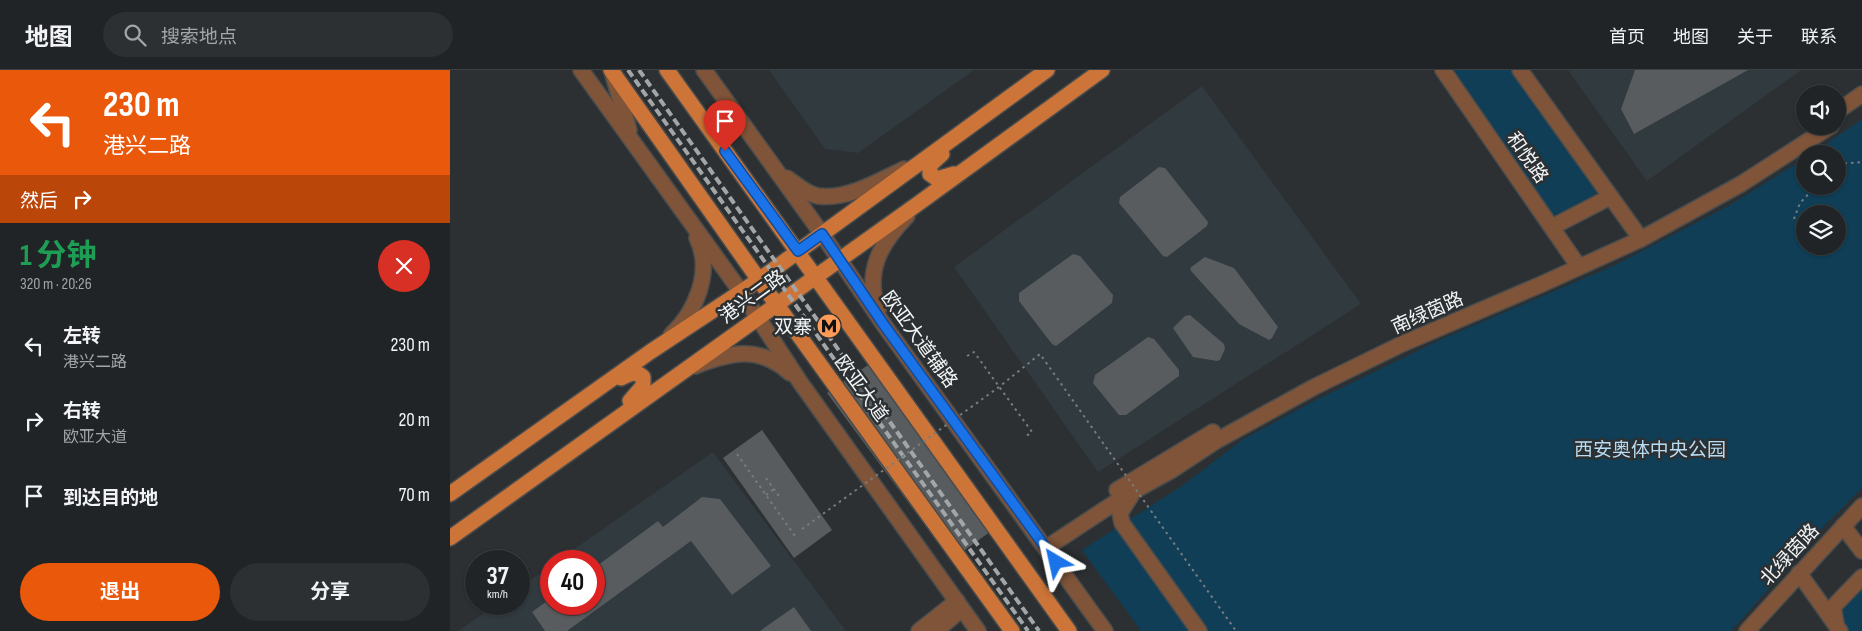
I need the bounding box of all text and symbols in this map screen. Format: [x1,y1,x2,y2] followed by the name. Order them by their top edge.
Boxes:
[103,12,453,57] search box
[121,21,149,49] icon: search
[25,23,73,52] text: 地图
[161,26,237,49] text: 搜索地点
[1609,27,1645,48] text: 首页
[1673,27,1709,48] text: 地图
[1737,27,1773,48] text: 关于
[1801,27,1837,48] text: 联系
[103,84,179,127] text: 230 m
[1796,85,1846,255] map controls
[1796,85,1846,135] button: sound
[20,90,85,155] icon: left
[704,100,746,151] pin
[711,107,739,135] icon: arrive
[1501,128,1553,188] street label: 和悦路
[103,133,191,160] text: 港兴二路
[1796,145,1846,195] button: search
[68,185,96,213] icon: right
[20,190,58,213] text: 然后
[1796,205,1846,255] button: layers
[20,238,96,274] text: 1 分钟
[378,240,430,292] button: close
[715,266,790,329] street label: 港兴二路
[20,275,92,294] text: 320 m · 20:26
[876,287,962,393] street label: 欧亚大道辅路
[1388,287,1467,339] street label: 南绿茵路
[816,313,842,339] metro station icon: 双寨
[774,316,812,339] place label: 双寨
[63,325,101,348] text: 左转
[20,332,48,360] icon: left
[390,334,430,357] text: 230 m
[829,351,892,426] street label: 欧亚大道
[63,353,127,372] text: 港兴二路
[63,400,101,423] text: 右转
[20,407,48,435] icon: right
[398,409,430,432] text: 20 m
[63,428,127,447] text: 欧亚大道
[1574,439,1726,462] park label: 西安奥体中央公园
[20,482,48,510] icon: arrive
[399,484,430,507] text: 70 m
[63,487,158,510] text: 到达目的地
[1756,519,1824,591] street label: 北绿茵路
[1029,535,1081,587] position arrow
[540,550,605,615] speed limit sign: 40
[486,561,509,592] text: 37
[20,563,220,621] button: 退出
[230,563,430,621] button: 分享
[487,587,508,602] text: km/h

